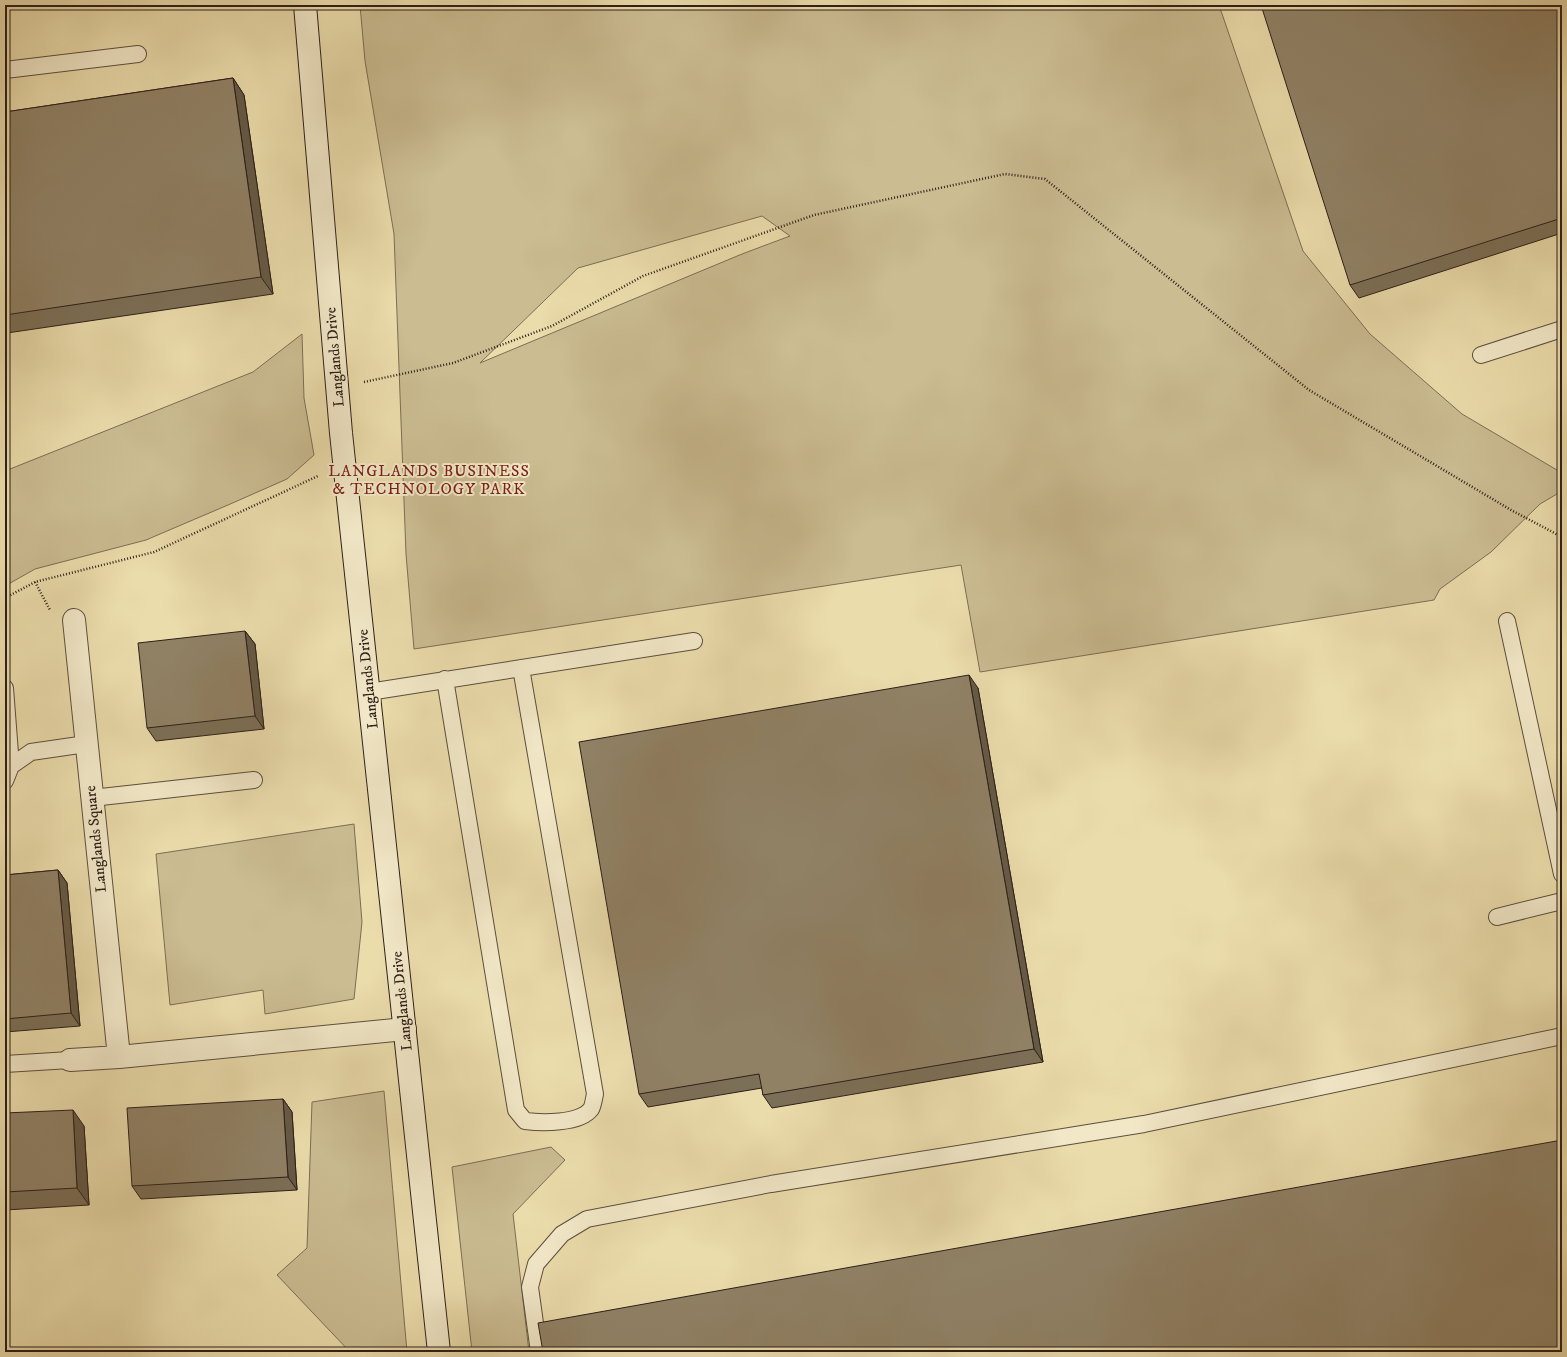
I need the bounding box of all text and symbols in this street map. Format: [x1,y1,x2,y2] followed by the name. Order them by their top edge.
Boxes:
[321,306,349,408] street label: Langlands Drive
[328,461,530,499] district label: LANGLANDS BUSINESS & TECHNOLOGY PARK
[353,628,383,730] street label: Langlands Drive
[81,785,111,893] street label: Langlands Square
[387,950,417,1052] street label: Langlands Drive

